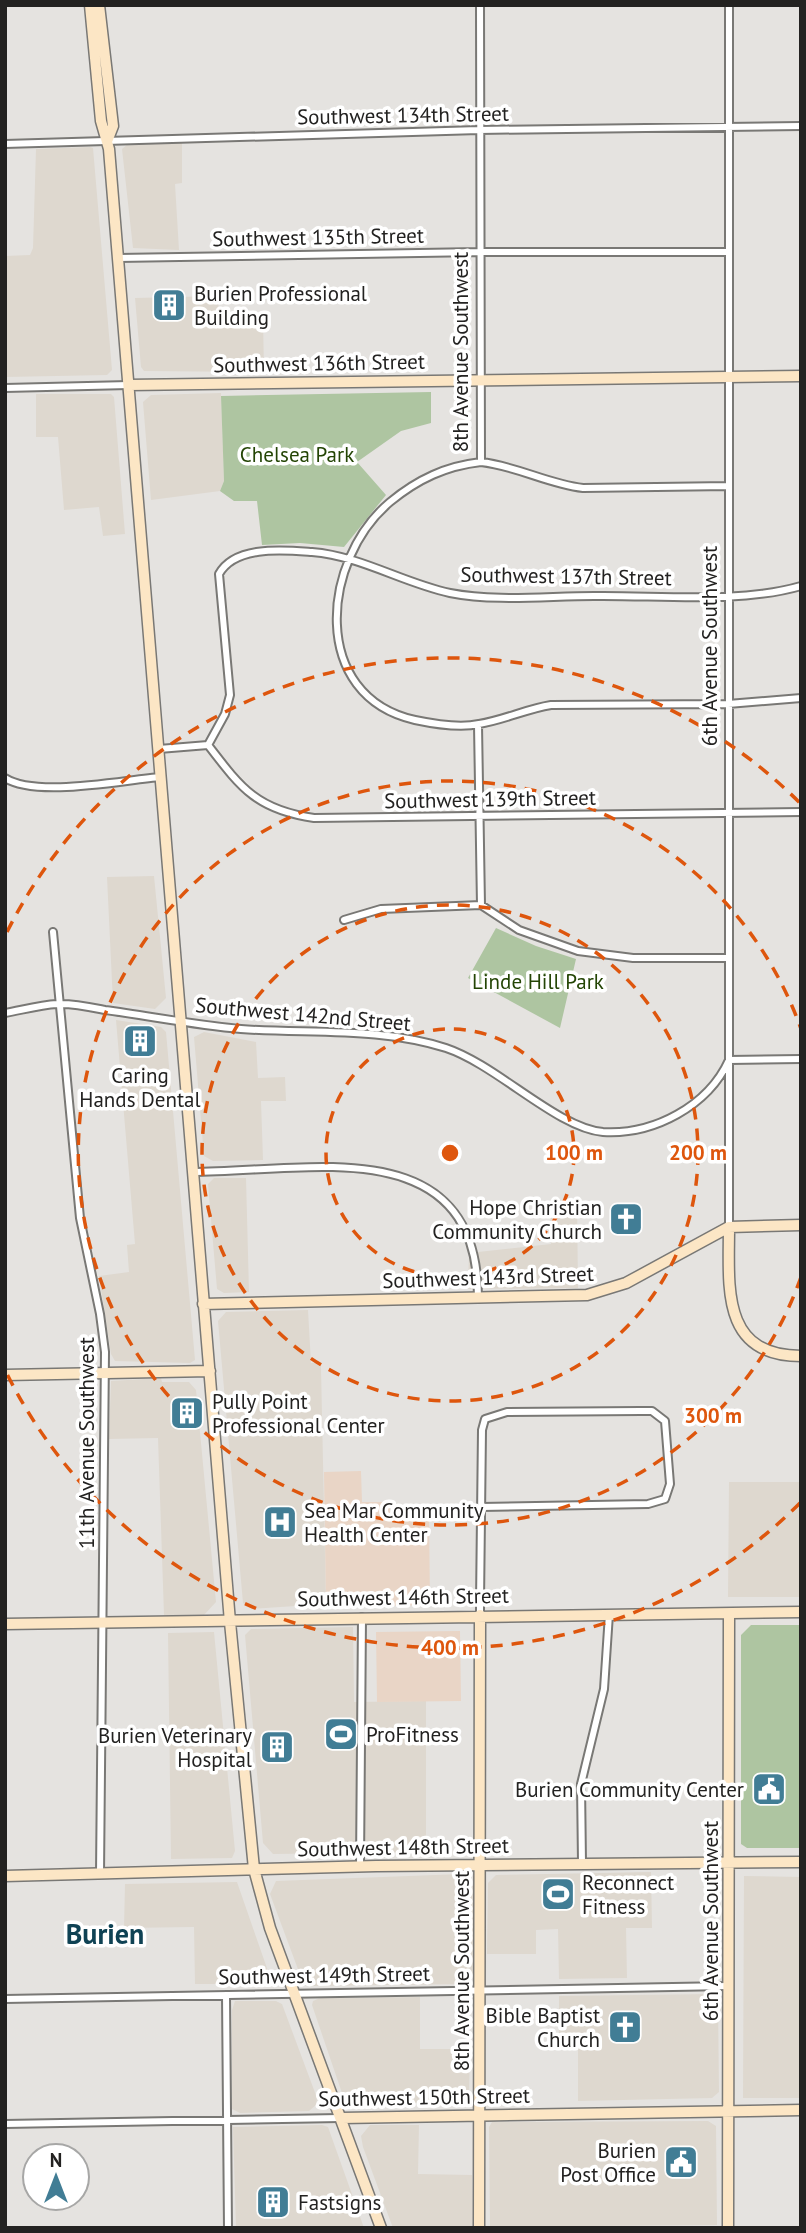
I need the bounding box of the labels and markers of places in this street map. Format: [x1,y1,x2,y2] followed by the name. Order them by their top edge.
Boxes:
[194,280,367,331] place label: Burien Professional Building
[150,286,188,324] building icon: Burien Professional Building
[121,1022,159,1060] building icon: Caring Hands Dental
[79,1062,201,1113] place label: Caring Hands Dental
[438,1141,462,1165] centre of rings
[432,1194,602,1245] place label: Hope Christian Community Church
[607,1200,645,1238] church icon: Hope Christian Community Church
[212,1388,385,1439] place label: Pully Point Professional Center
[168,1394,206,1432] building icon: Pully Point Professional Center
[304,1497,484,1548] place label: Sea Mar Community Health Center
[261,1503,299,1541] hospital icon: Sea Mar Community Health Center
[322,1715,360,1753] sports icon: ProFitness
[366,1721,459,1748] place label: ProFitness
[98,1722,252,1773] place label: Burien Veterinary Hospital
[258,1728,296,1766] building icon: Burien Veterinary Hospital
[750,1770,788,1808] public building icon: Burien Community Center
[515,1776,744,1803] place label: Burien Community Center
[582,1869,674,1920] place label: Reconnect Fitness
[539,1875,577,1913] sports icon: Reconnect Fitness
[486,2002,600,2053] place label: Bible Baptist Church
[606,2008,644,2046] church icon: Bible Baptist Church
[560,2137,656,2188] place label: Burien Post Office
[662,2143,700,2181] public building icon: Burien Post Office
[254,2183,292,2221] building icon: Fastsigns
[298,2189,381,2216] place label: Fastsigns

